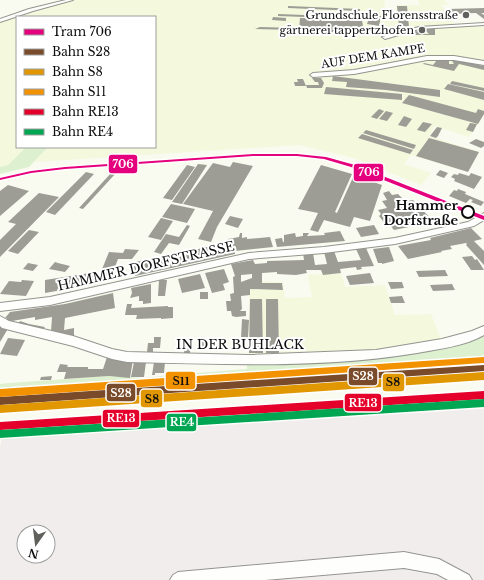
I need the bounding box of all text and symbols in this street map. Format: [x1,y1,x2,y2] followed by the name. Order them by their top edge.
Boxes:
[305,8,458,22] place label: Grundschule Florensstraße
[461,10,471,20] marker: Grundschule Florensstraße
[16,16,156,148] legend
[280,23,414,37] place label: gärtnerei tappertzhofen
[52,24,112,39] text: Tram 706
[417,25,427,35] marker: gärtnerei tappertzhofen
[319,41,426,71] street label: AUF DEM KAMPE
[52,44,110,59] text: Bahn S28
[52,64,103,79] text: Bahn S8
[52,84,106,99] text: Bahn S11
[52,104,119,119] text: Bahn RE13
[52,124,113,139] text: Bahn RE4
[108,154,138,174] line badge: 706
[112,157,134,171] text: 706
[353,163,384,182] line badge: 706
[358,165,380,179] text: 706
[383,197,459,229] place label: Hammer Dorfstraße
[461,205,475,219] marker: Hammer Dorfstraße
[56,237,236,295] street label: HAMMER DORFSTRASSE
[176,336,305,353] street label: IN DER BUHLACK
[348,367,378,386] line badge: S28
[352,369,374,383] text: S28
[165,371,196,390] line badge: S11
[382,373,405,392] line badge: S8
[173,374,190,388] text: S11
[386,375,400,389] text: S8
[106,383,136,402] line badge: S28
[110,386,132,400] text: S28
[140,389,163,408] line badge: S8
[145,392,159,406] text: S8
[344,393,382,412] line badge: RE13
[348,396,378,410] text: RE13
[102,409,140,428] line badge: RE13
[106,411,136,425] text: RE13
[166,413,197,432] line badge: RE4
[170,415,194,429] text: RE4
[16,524,56,564] north arrow
[26,546,40,562] text: N

